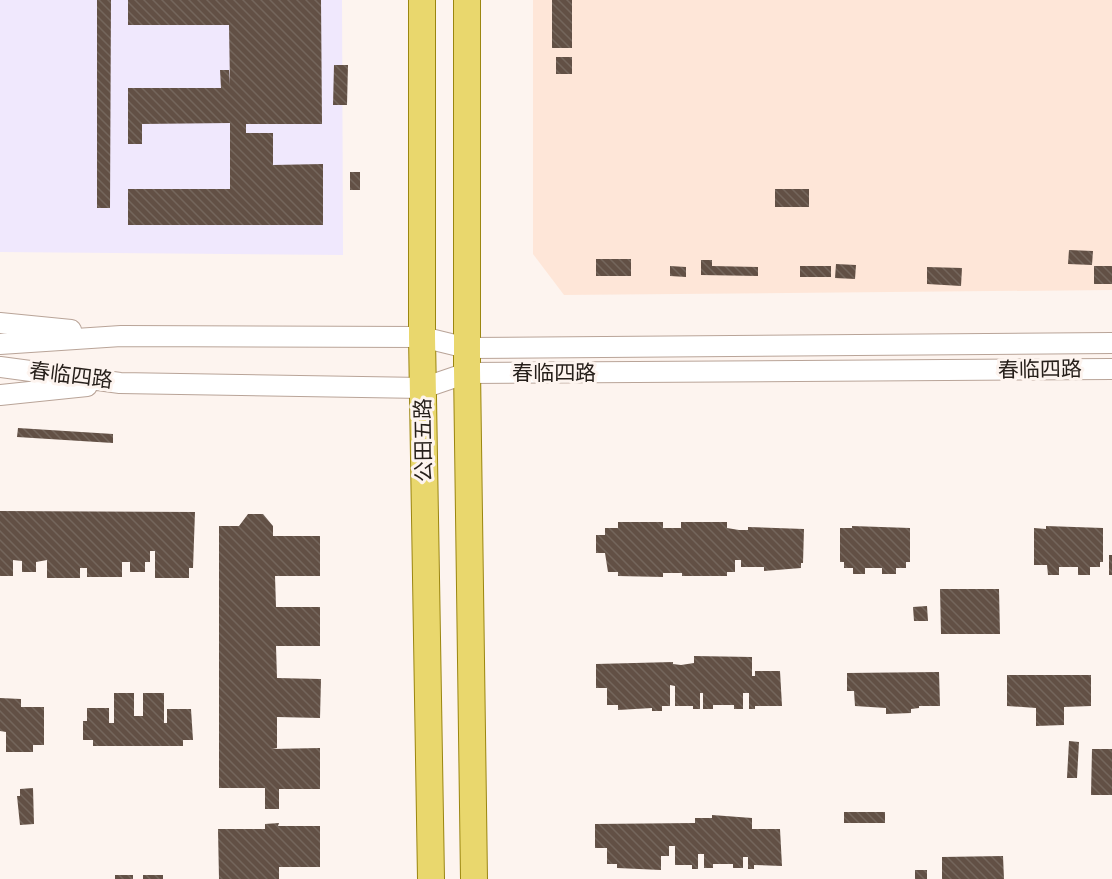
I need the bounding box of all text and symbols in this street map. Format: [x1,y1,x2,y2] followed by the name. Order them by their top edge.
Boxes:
[998,357,1082,383] street label: 春临四路
[28,358,114,394] street label: 春临四路
[512,361,596,386] street label: 春临四路
[411,398,437,482] street label: 公田五路

